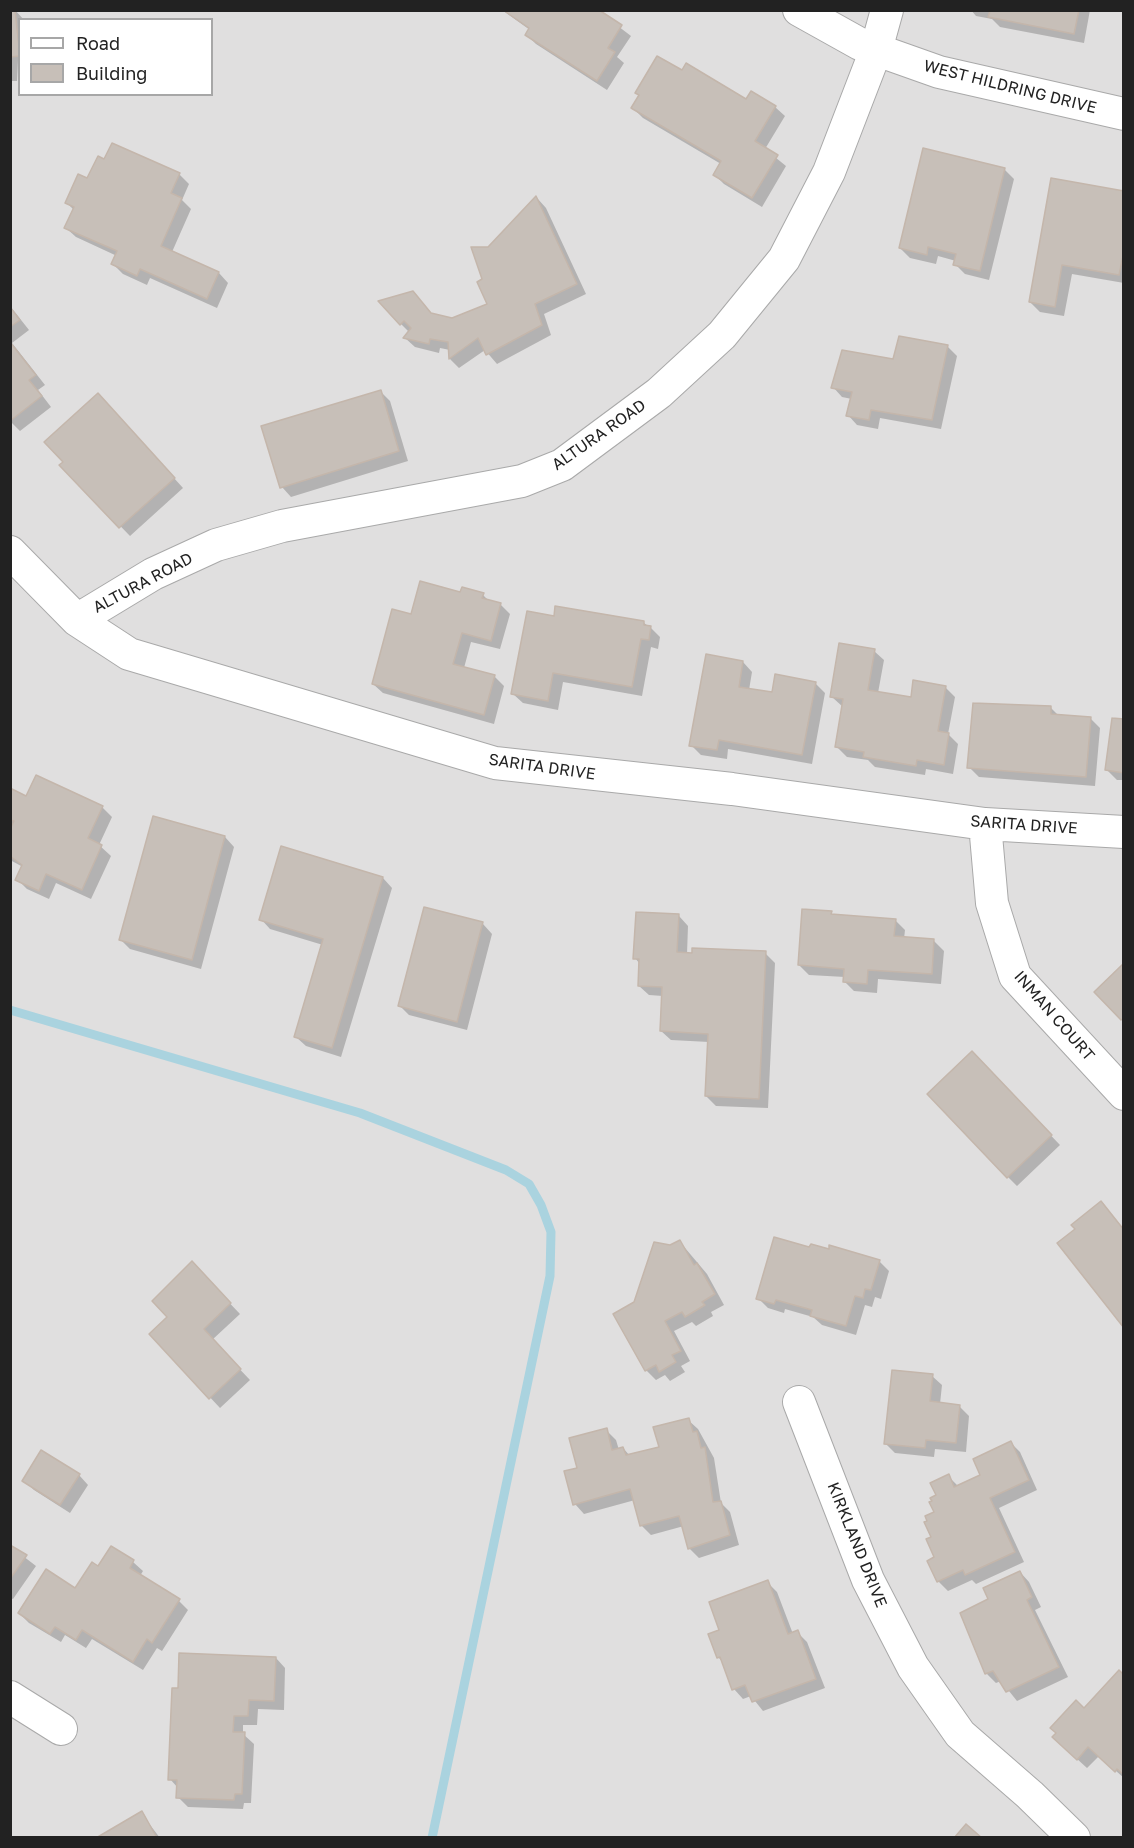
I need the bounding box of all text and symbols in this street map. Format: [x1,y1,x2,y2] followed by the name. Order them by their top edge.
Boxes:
[18,18,213,96] legend
[76,32,120,54] text: Road
[922,56,1098,118] street label: WEST HILDRING DRIVE
[76,62,147,84] text: Building
[548,396,650,474] street label: ALTURA ROAD
[90,549,196,617] street label: ALTURA ROAD
[487,750,597,784] street label: SARITA DRIVE
[970,812,1078,838] street label: SARITA DRIVE
[1010,967,1098,1065] street label: INMAN COURT
[823,1480,891,1610] street label: KIRKLAND DRIVE

